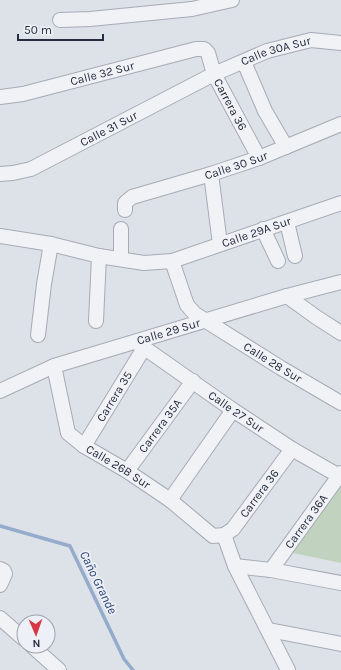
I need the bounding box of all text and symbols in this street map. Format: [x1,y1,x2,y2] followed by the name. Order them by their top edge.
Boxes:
[18,16,103,42] scale bar
[24,23,52,37] text: 50 m
[239,33,313,68] street label: Calle 30A Sur
[69,58,136,88] street label: Calle 32 Sur
[211,76,250,133] street label: Carrera 36
[78,108,140,149] street label: Calle 31 Sur
[203,148,270,182] street label: Calle 30 Sur
[220,213,294,250] street label: Calle 29A Sur
[135,315,202,348] street label: Calle 29 Sur
[241,339,305,386] street label: Calle 28 Sur
[94,369,135,424] street label: Carrera 35
[206,388,267,436] street label: Calle 27 Sur
[136,396,185,456] street label: Carrera 35A
[84,442,154,492] street label: Calle 26B Sur
[237,466,282,520] street label: Carrera 36
[282,491,330,551] street label: Carrera 36A
[77,548,120,616] water label: Caño Grande
[16,614,56,654] north arrow
[32,637,41,650] text: N

